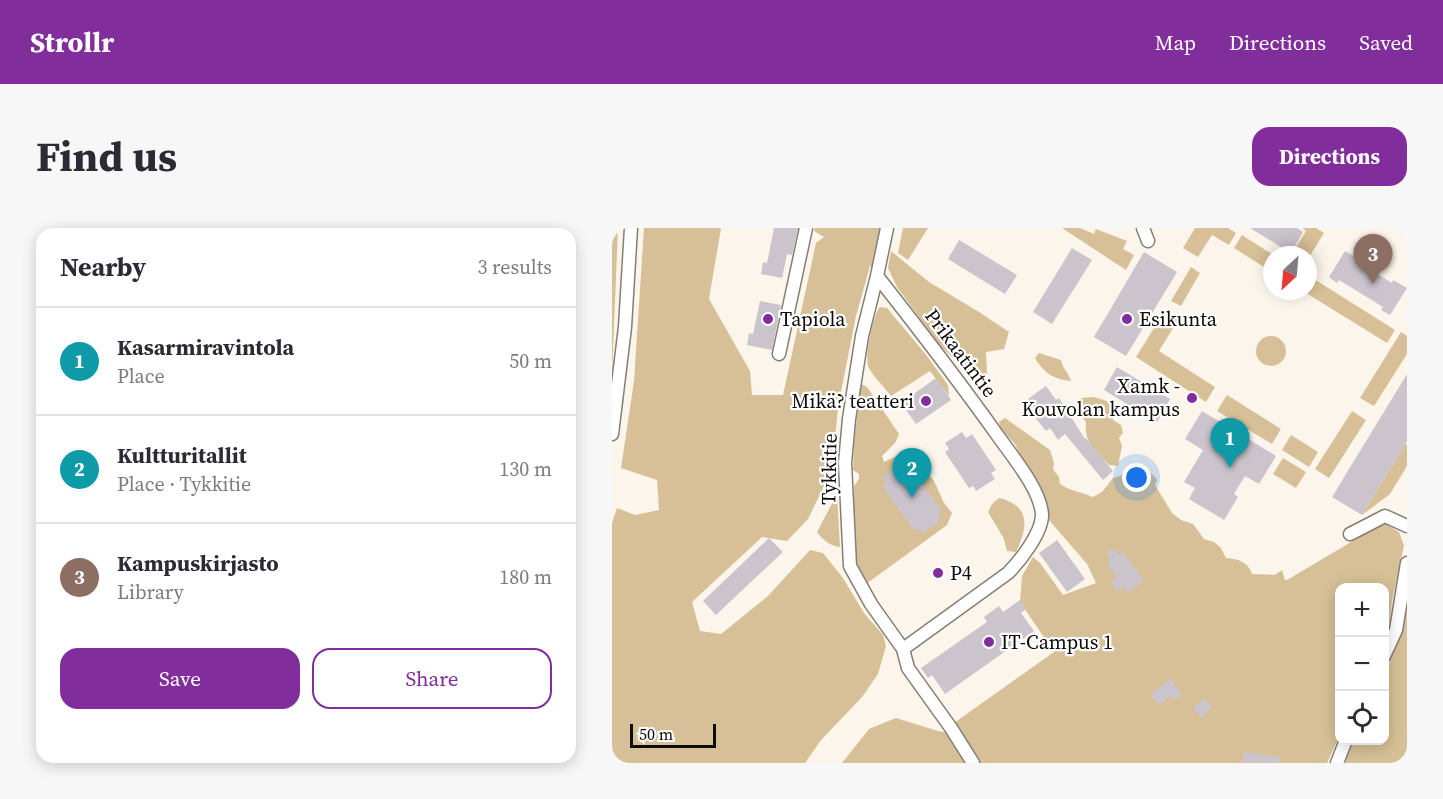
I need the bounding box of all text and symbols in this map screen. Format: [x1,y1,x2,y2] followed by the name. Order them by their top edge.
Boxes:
[30,23,114,61] text: Strollr
[1155,28,1196,57] text: Map
[1229,28,1326,57] text: Directions
[1359,28,1413,57] text: Saved
[36,127,177,185] text: Find us
[1252,127,1407,186] button: Directions
[1354,235,1392,284] pin: 3
[1263,246,1317,300] north arrow
[60,249,146,285] text: Nearby
[477,253,552,281] text: 3 results
[918,303,1004,403] street label: Prikaatintie
[780,305,846,333] place label: Tapiola
[1139,305,1218,333] place label: Esikunta
[761,312,775,326] marker: Tapiola
[1120,312,1134,326] marker: Esikunta
[117,332,294,362] text: Kasarmiravintola
[74,347,85,375] text: 1
[509,347,552,375] text: 50 m
[117,362,165,390] text: Place
[1021,372,1180,423] place label: Xamk - Kouvolan kampus
[791,387,914,415] place label: Mikä? teatteri
[1185,391,1199,405] marker: Xamk - Kouvolan kampus
[919,394,933,408] marker: Mikä? teatteri
[1210,418,1250,468] pin: 1
[814,433,844,505] street label: Tykkitie
[117,440,247,470] text: Kultturitallit
[892,448,932,498] pin: 2
[74,455,85,483] text: 2
[499,455,552,483] text: 130 m
[1122,463,1151,492] your location
[117,470,251,498] text: Place · Tykkitie
[117,548,279,578] text: Kampuskirjasto
[950,559,972,587] place label: P4
[74,563,85,591] text: 3
[499,563,552,591] text: 180 m
[931,566,945,580] marker: P4
[117,578,184,606] text: Library
[1335,583,1389,745] map controls
[1335,583,1389,637] button: +
[1001,628,1113,656] place label: IT-Campus 1
[982,635,996,649] marker: IT-Campus 1
[1335,637,1389,691] button: −
[60,648,300,709] button: Save
[312,648,552,709] button: Share
[1335,691,1389,745] button: locate
[630,721,716,748] scale bar
[639,723,673,745] text: 50 m

